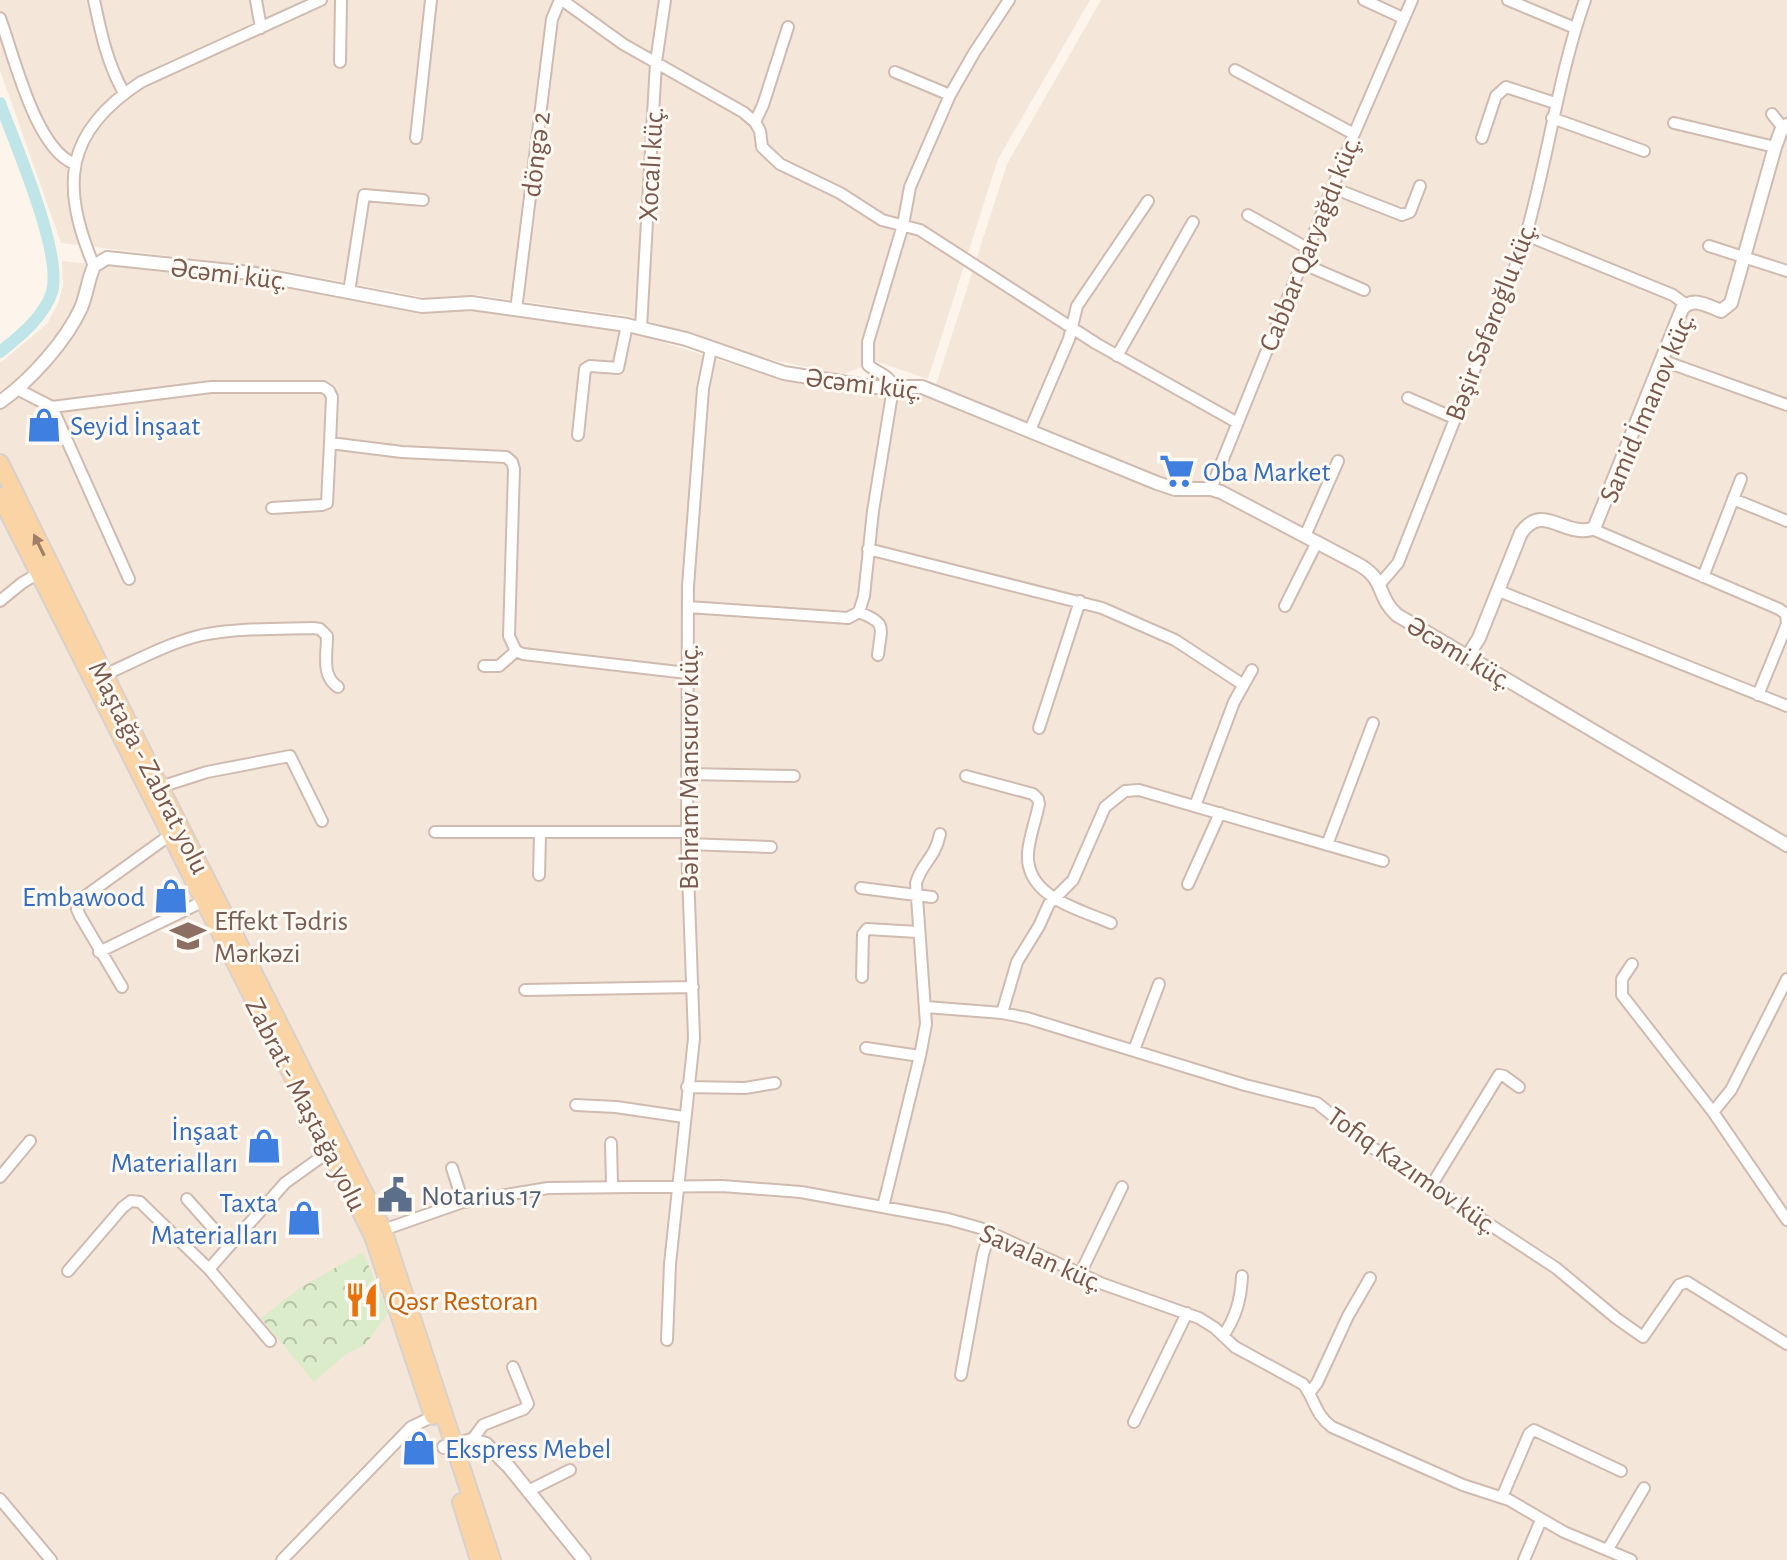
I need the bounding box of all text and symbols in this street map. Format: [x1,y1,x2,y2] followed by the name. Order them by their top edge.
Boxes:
[635,106,669,222] street label: Xocalı küç.
[518,110,556,199] street label: döngə 2
[1255,132,1367,356] street label: Cabbar Qaryağdı küç.
[1441,219,1543,425] street label: Bəşir Səfəroğlu küç.
[169,254,289,296] street label: Əcəmi küç.
[1593,308,1700,507] street label: Samid İmanov küç.
[804,364,924,406] street label: Əcəmi küç.
[25,406,63,444] shop icon: Seyid İnşaat
[70,411,200,441] place label: Seyid İnşaat
[1158,452,1196,490] supermarket icon: Oba Market
[1203,459,1330,487] place label: Oba Market
[32,533,46,557] one-way arrow
[1401,611,1517,696] street label: Əcəmi küç.
[676,644,704,890] street label: Bəhram Mansurov küç.
[82,657,214,879] street label: Maştağa - Zabrat yolu
[152,877,190,915] shop icon: Embawood
[22,884,145,912] place label: Embawood
[214,908,348,968] place label: Effekt Tədris Mərkəzi
[169,917,207,955] school or university icon: Effekt Tədris Mərkəzi
[239,994,371,1216] street label: Zabrat - Maştağa yolu
[1321,1102,1502,1241] street label: Tofiq Kazımov küç.
[111,1116,238,1178] place label: İnşaat Materialları
[245,1127,283,1165] shop icon: İnşaat Materialları
[376,1176,414,1214] public building icon: Notarius 17
[421,1183,541,1211] place label: Notarius 17
[151,1190,278,1250] place label: Taxta Materialları
[285,1199,323,1237] shop icon: Taxta Materialları
[975,1219,1107,1298] street label: Savalan küç.
[343,1281,381,1319] restaurant icon: Qəsr Restoran
[388,1288,539,1316] place label: Qəsr Restoran
[400,1429,438,1467] shop icon: Ekspress Mebel
[445,1436,612,1464] place label: Ekspress Mebel

